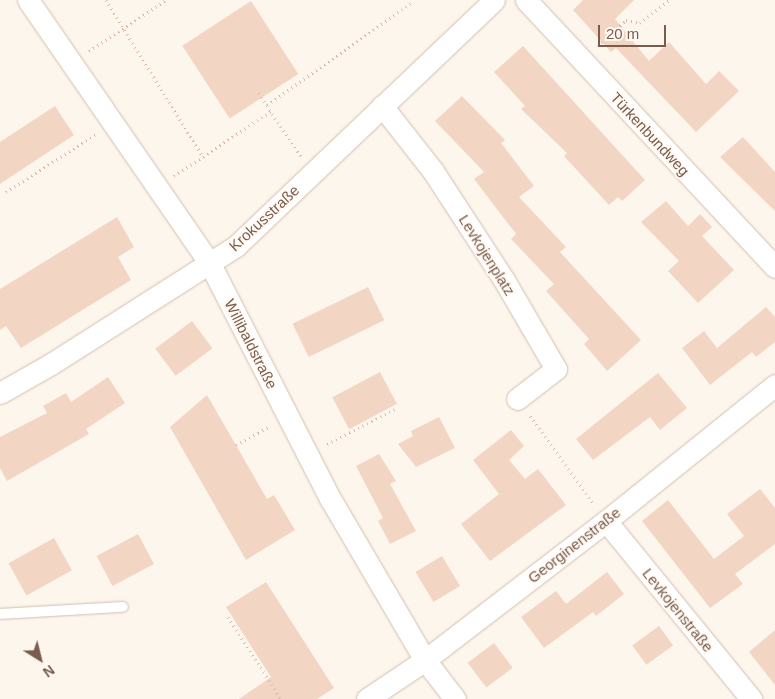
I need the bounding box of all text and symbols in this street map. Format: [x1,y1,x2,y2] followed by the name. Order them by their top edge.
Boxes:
[600,15,668,47] scale bar
[606,25,639,42] text: 20 m
[607,89,693,179] street label: Türkenbundweg
[225,181,303,255] street label: Krokusstraße
[455,211,519,299] street label: Levkojenplatz
[221,296,281,392] street label: Willibaldstraße
[524,503,624,587] street label: Georginenstraße
[639,564,717,656] street label: Levkojenstraße
[15,634,65,684] north arrow
[40,662,58,681] text: N

